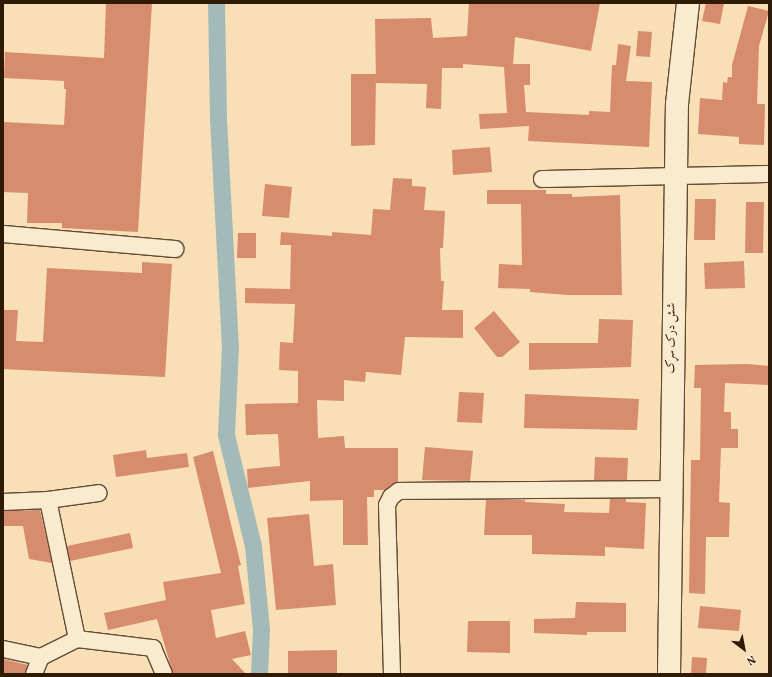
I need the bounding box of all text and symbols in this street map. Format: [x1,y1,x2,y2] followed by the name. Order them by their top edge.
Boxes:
[664,302,680,374] street label: شش درک سړک
[724,629,764,669] north arrow
[743,651,758,668] text: N

